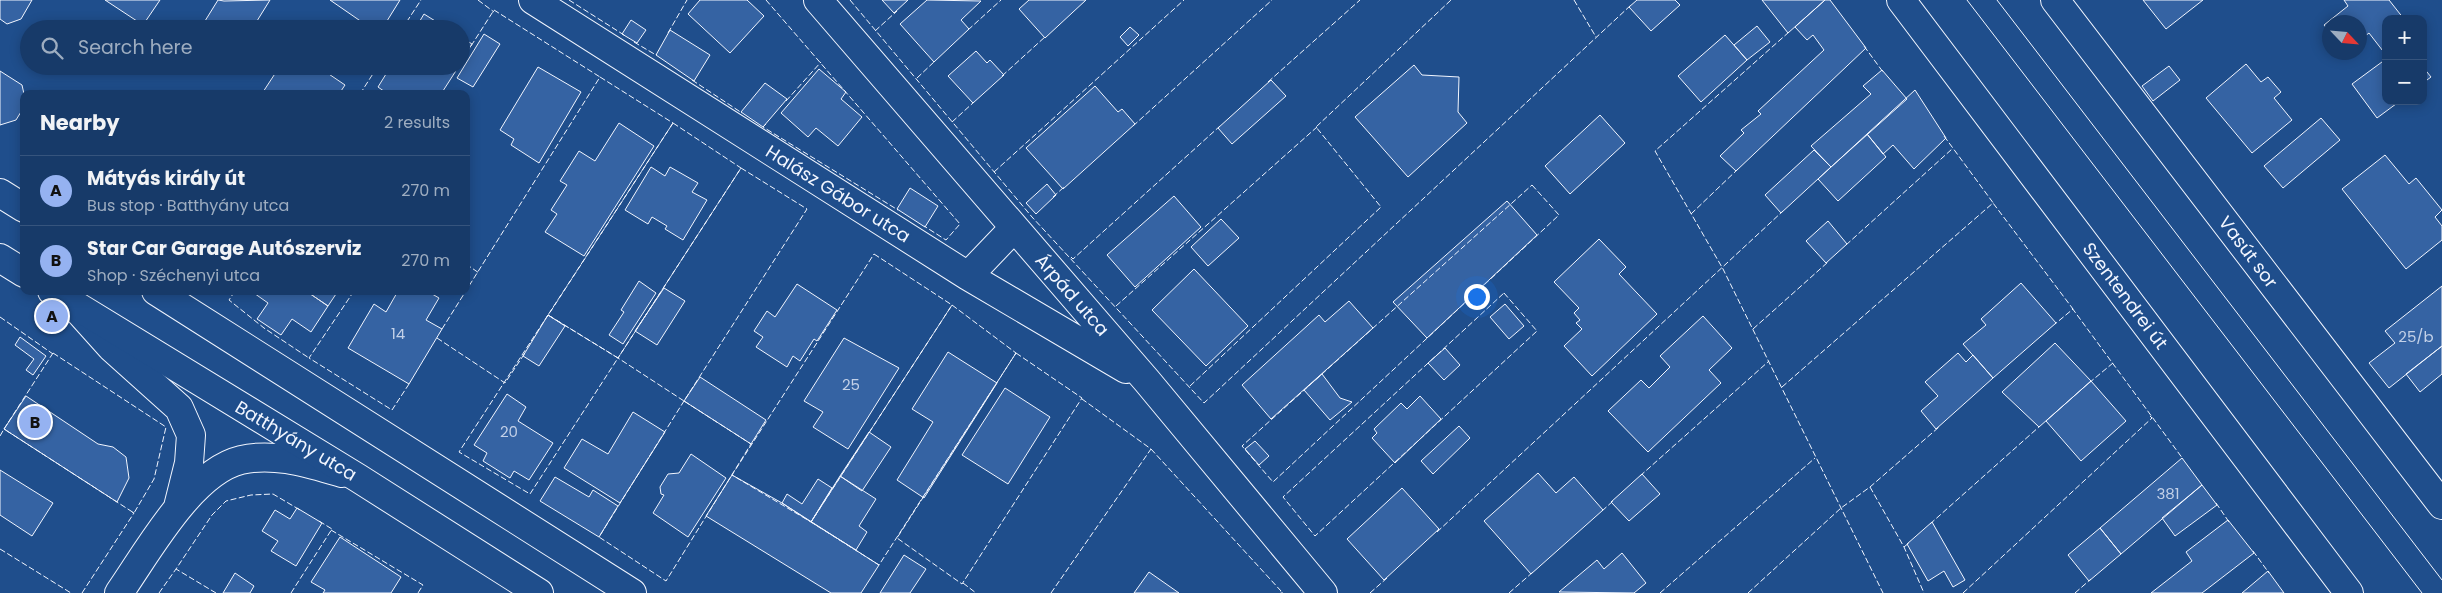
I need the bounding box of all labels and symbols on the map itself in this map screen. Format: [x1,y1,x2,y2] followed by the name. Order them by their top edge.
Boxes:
[2322,15,2367,60] north arrow
[761,139,915,248] street label: Halász Gábor utca
[2213,211,2284,293] street label: Vasút sor
[2077,237,2174,354] street label: Szentendrei út
[1030,248,1115,341] street label: Árpád utca
[1464,284,1490,310] your location
[36,297,68,335] pin: A
[391,323,405,344] house number: 14
[2398,326,2434,347] house number: 25/b
[842,374,860,395] house number: 25
[231,394,362,487] street label: Batthyány utca
[19,403,51,441] pin: B
[500,421,518,442] house number: 20
[2156,483,2180,504] house number: 381

